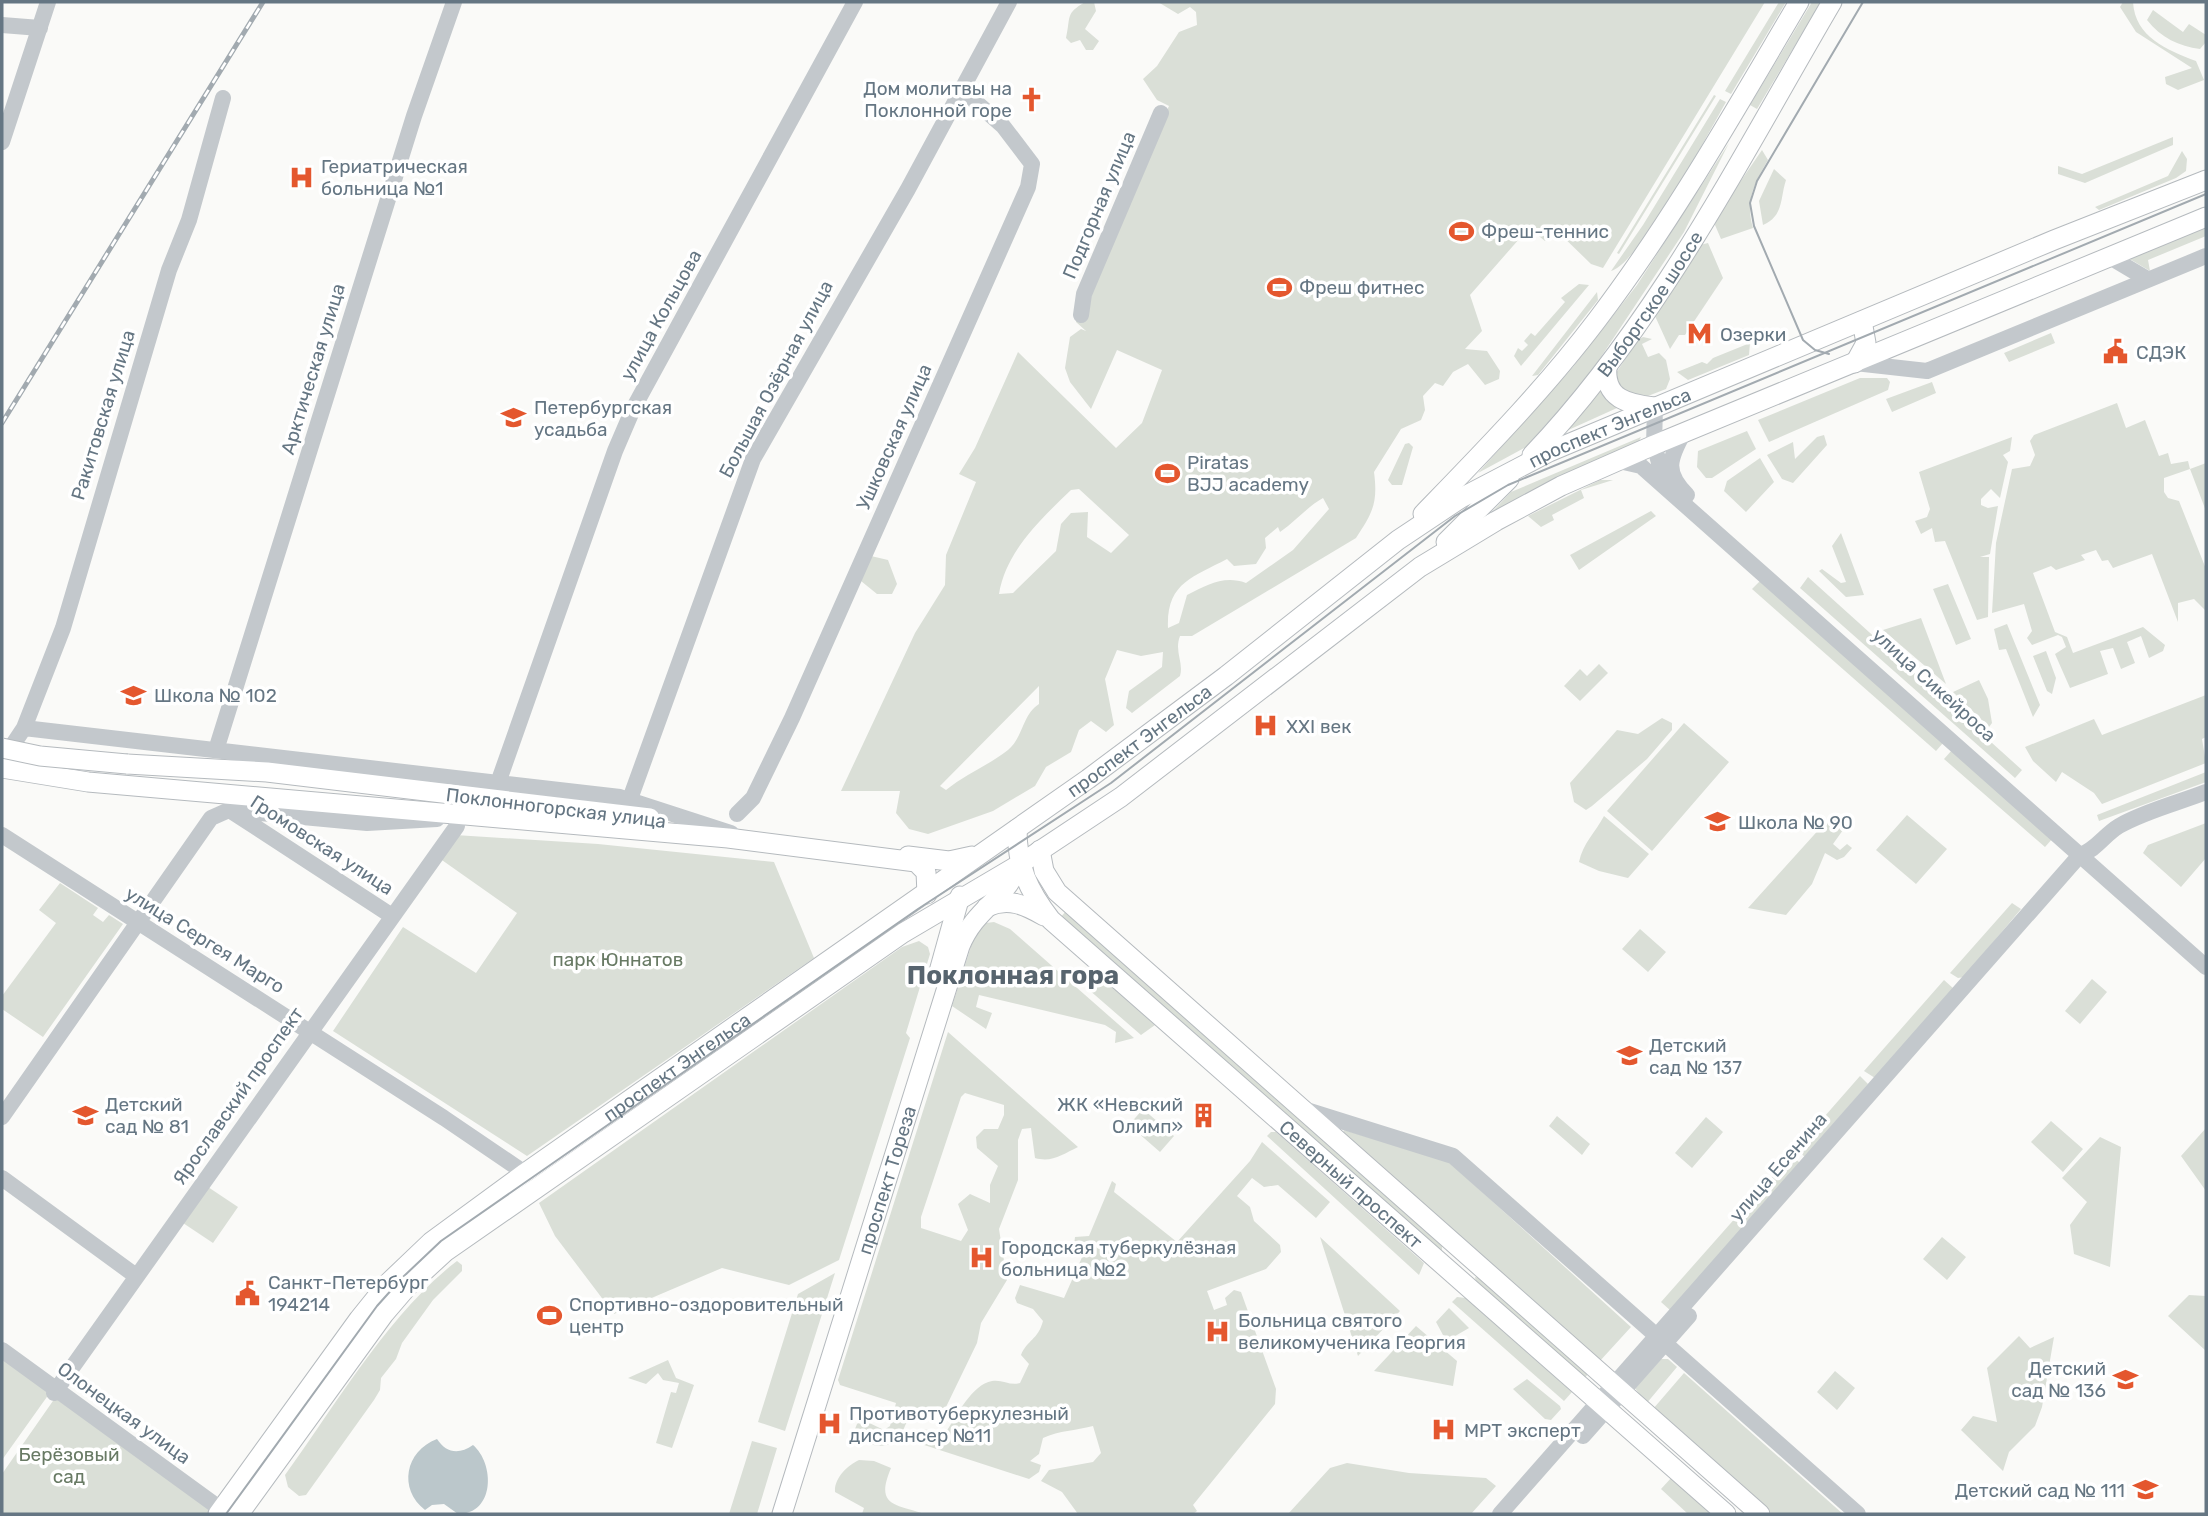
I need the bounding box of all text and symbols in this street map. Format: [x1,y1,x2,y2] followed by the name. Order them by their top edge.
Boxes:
[863,77,1012,122] place label: Дом молитвы на Поклонной горе
[1018,85,1046,113] church icon: Дом молитвы на Поклонной горе
[1058,128,1140,282] street label: Подгорная улица
[321,155,468,200] place label: Гериатрическая больница №1
[287,163,315,191] hospital icon: Гериатрическая больница №1
[1447,217,1475,245] sports icon: Фреш-теннис
[1481,220,1609,243] place label: Фреш-теннис
[1592,227,1707,381] street label: Выборгское шоссе
[616,246,706,384] street label: улица Кольцова
[1265,273,1293,301] sports icon: Фреш фитнес
[714,276,838,482] street label: Большая Озёрная улица
[1299,276,1424,299] place label: Фреш фитнес
[276,281,350,457] street label: Арктическая улица
[1686,320,1714,348] metro station icon: Озерки
[1720,323,1786,346] place label: Озерки
[66,327,140,503] street label: Ракитовская улица
[2102,338,2130,366] public building icon: СДЭК
[2136,341,2186,364] place label: СДЭК
[851,360,937,514] street label: Ушковская улица
[1524,382,1694,472] street label: проспект Энгельса
[534,396,672,441] place label: Петербургская усадьба
[500,404,528,432] school or university icon: Петербургская усадьба
[1187,451,1309,496] place label: Piratas BJJ academy
[1153,459,1181,487] sports icon: Piratas BJJ academy
[1867,623,2001,747] street label: улица Сикейроса
[1062,679,1216,802] street label: проспект Энгельса
[120,681,148,709] school or university icon: Школа № 102
[154,684,277,707] place label: Школа № 102
[1252,712,1280,740] hospital icon: XXI век
[1286,715,1351,738] place label: XXI век
[445,783,667,833] street label: Поклонногорская улица
[246,790,398,900] street label: Громовская улица
[1704,808,1732,836] school or university icon: Школа № 90
[1738,811,1853,834] place label: Школа № 90
[121,882,289,998] street label: улица Сергея Марго
[553,948,683,971] park label: парк Юннатов
[907,960,1119,991] district label: Поклонная гора
[168,1002,308,1189] street label: Ярославский проспект
[599,1007,755,1126] street label: проспект Энгельса
[1649,1034,1742,1079] place label: Детский сад № 137
[1615,1042,1643,1070] school or university icon: Детский сад № 137
[105,1093,189,1138] place label: Детский сад № 81
[1057,1093,1183,1138] place label: ЖК «Невский Олимп»
[71,1101,99,1129] school or university icon: Детский сад № 81
[1189,1101,1217,1129] building icon: ЖК «Невский Олимп»
[853,1103,921,1257] street label: проспект Тореза
[1724,1108,1832,1226] street label: улица Есенина
[1275,1115,1428,1253] street label: Северный проспект
[1001,1236,1236,1281] place label: Городская туберкулёзная больница №2
[967,1244,995,1272] hospital icon: Городская туберкулёзная больница №2
[268,1271,429,1316] place label: Санкт-Петербург 194214
[234,1279,262,1307] public building icon: Санкт-Петербург 194214
[569,1293,844,1338] place label: Спортивно-оздоровительный центр
[535,1301,563,1329] sports icon: Спортивно-оздоровительный центр
[1238,1309,1466,1354] place label: Больница святого великомученика Георгия
[1204,1317,1232,1345] hospital icon: Больница святого великомученика Георгия
[53,1357,195,1469] street label: Олонецкая улица
[2011,1357,2106,1402] place label: Детский сад № 136
[2112,1365,2140,1393] school or university icon: Детский сад № 136
[849,1402,1069,1447] place label: Противотуберкулезный диспансер №11
[815,1410,843,1438] hospital icon: Противотуберкулезный диспансер №11
[1430,1416,1458,1444] hospital icon: МРТ эксперт
[1464,1419,1581,1442] place label: МРТ эксперт
[18,1443,120,1488] park label: Берёзовый сад
[2131,1476,2159,1504] school or university icon: Детский сад № 111
[1955,1479,2125,1502] place label: Детский сад № 111

